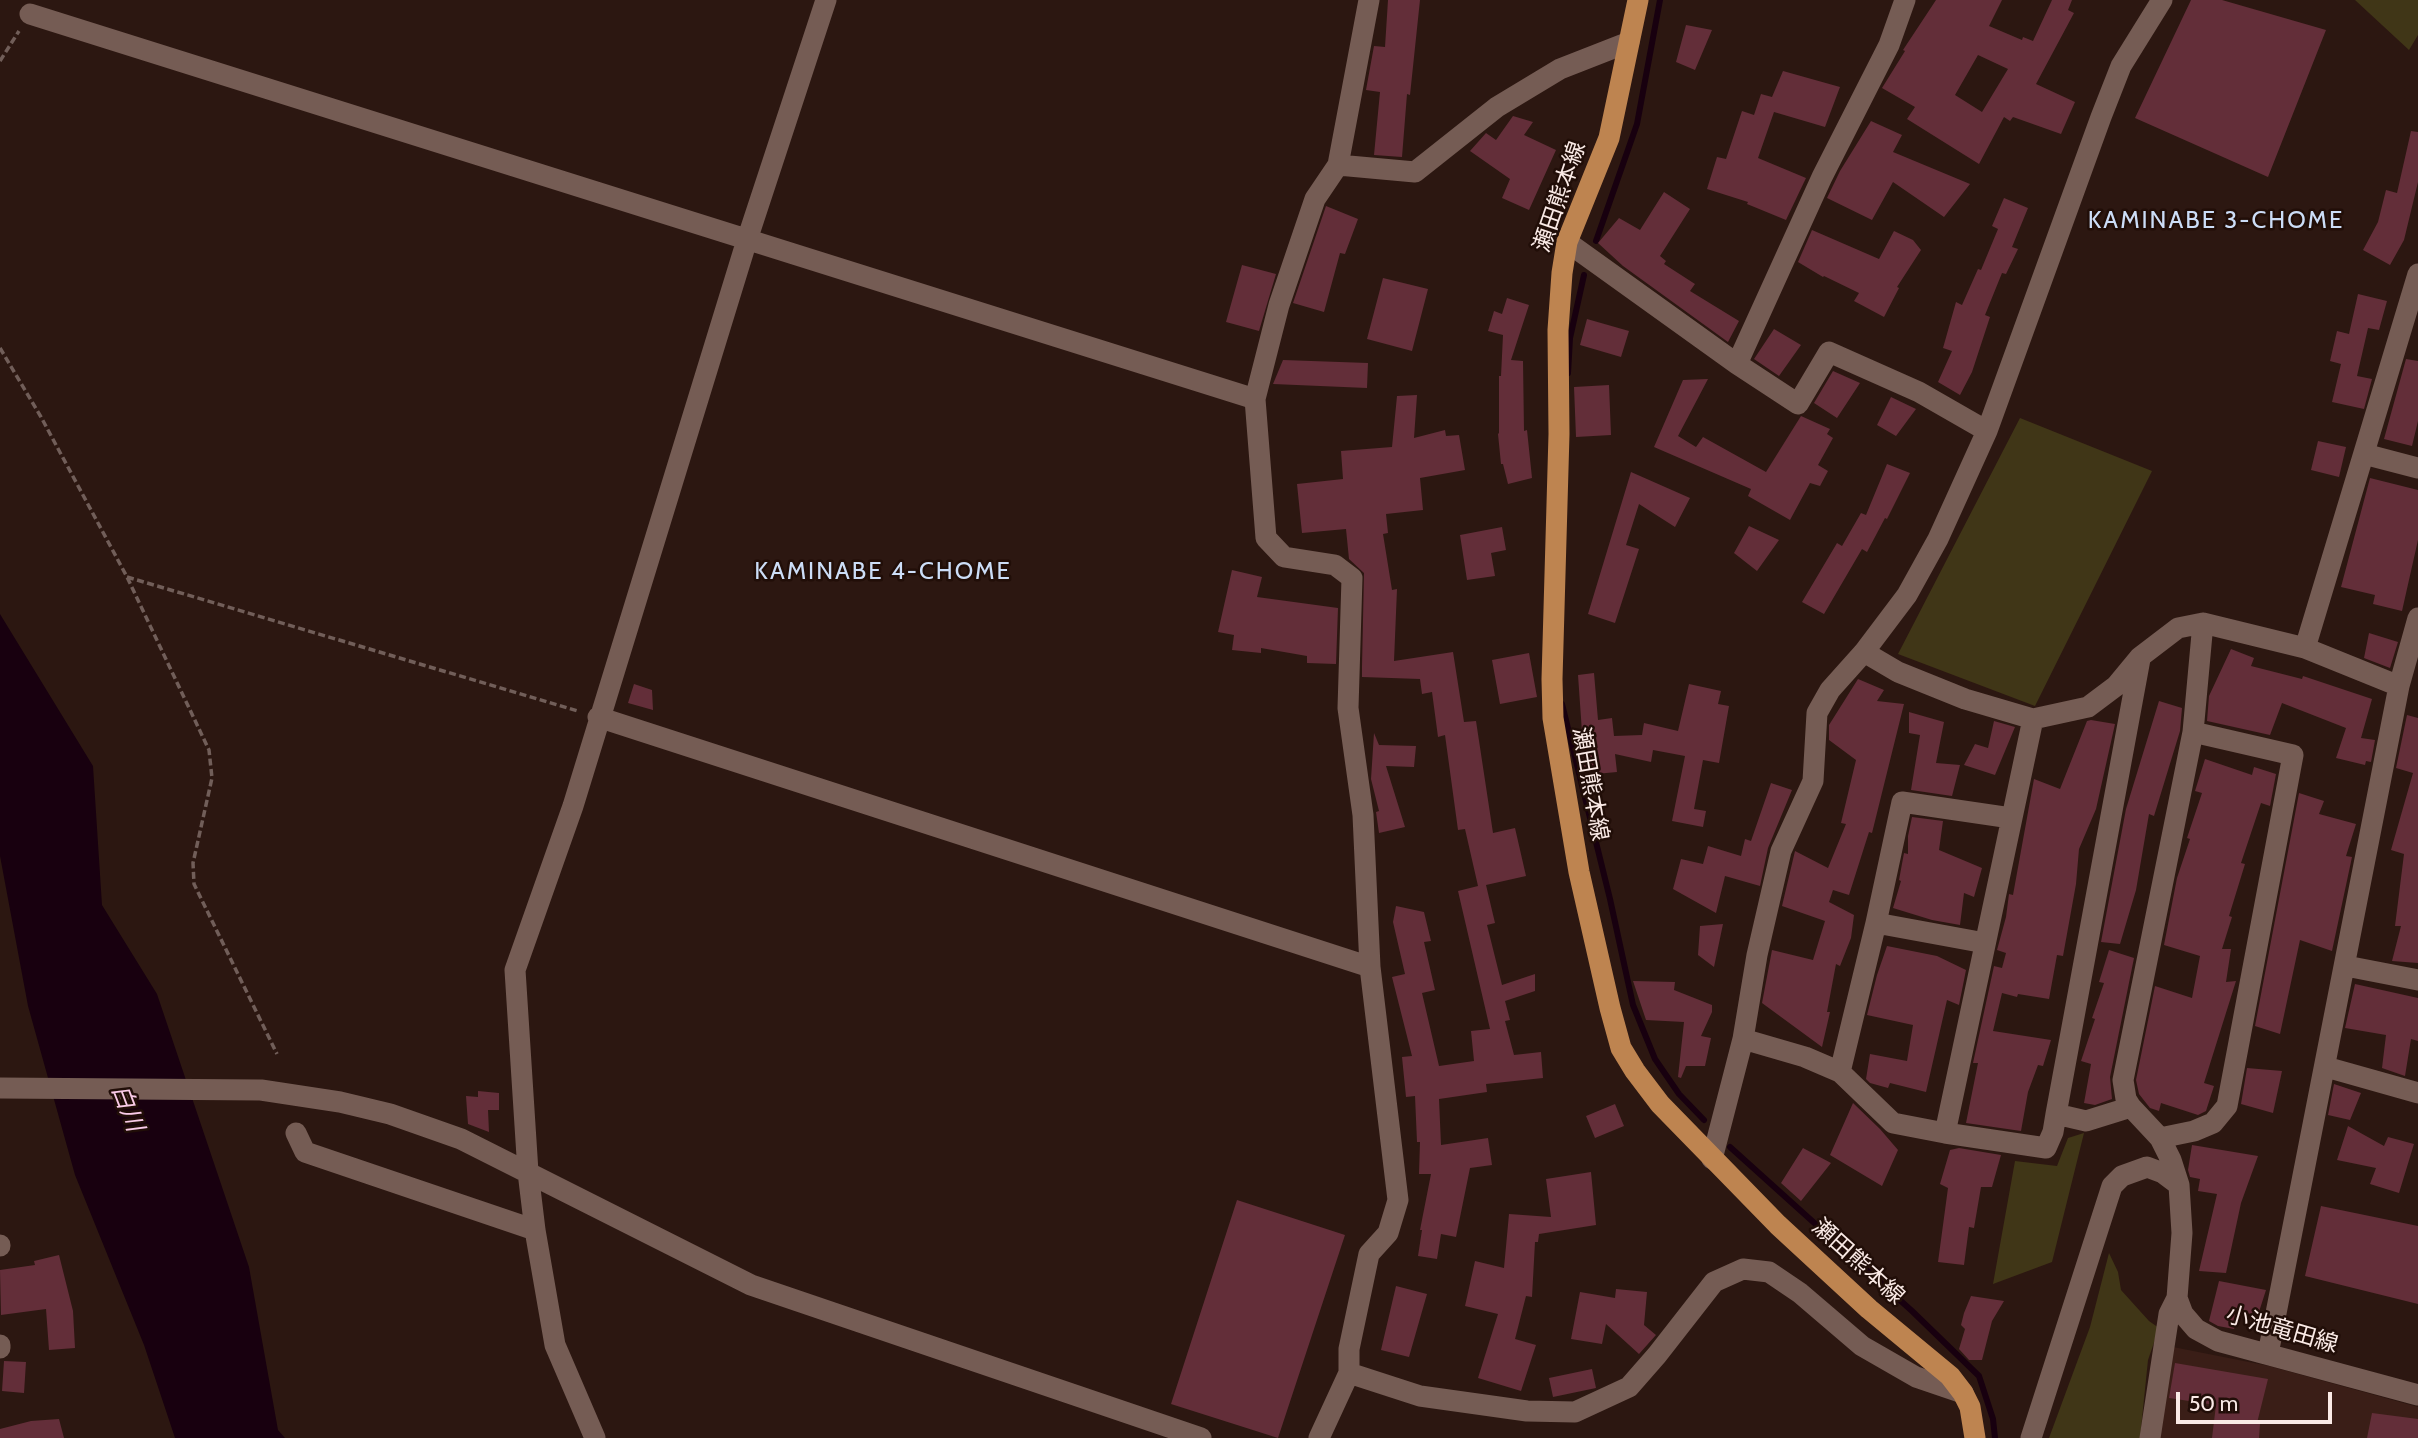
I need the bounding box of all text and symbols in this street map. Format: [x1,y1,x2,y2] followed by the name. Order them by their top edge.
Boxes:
[1528,138,1592,256] street label: 瀬田熊本線
[2090,207,2342,235] district label: KAMINABE 3-CHOME
[756,558,1010,586] district label: KAMINABE 4-CHOME
[1566,725,1614,843] street label: 瀬田熊本線
[105,1080,149,1136] water label: 白川
[1806,1213,1910,1311] street label: 瀬田熊本線
[2223,1301,2341,1359] street label: 小池竜田線
[2180,1378,2336,1422] scale bar
[2189,1391,2238,1416] text: 50 m

